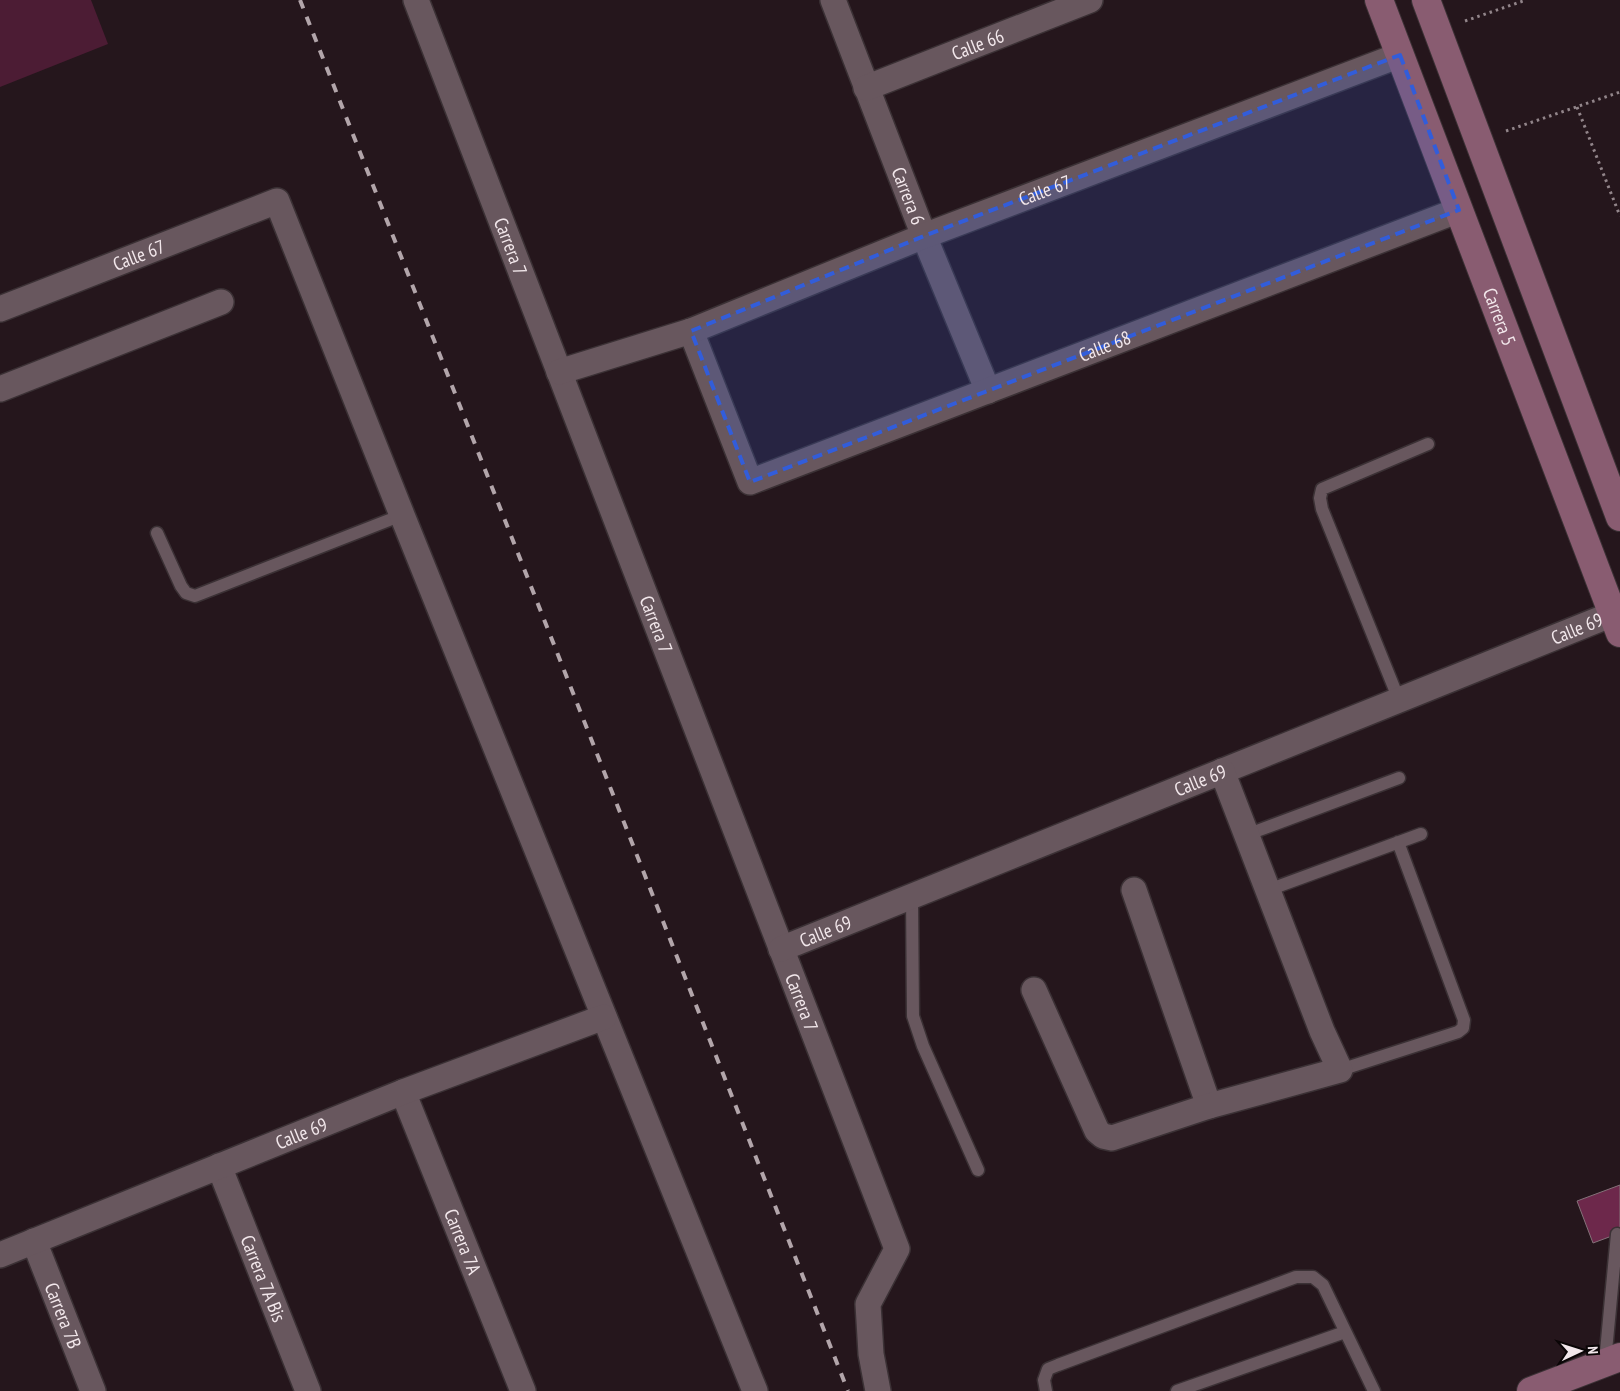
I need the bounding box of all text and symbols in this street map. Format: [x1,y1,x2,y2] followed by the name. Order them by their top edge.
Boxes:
[948,23,1007,65] street label: Calle 66
[887,164,931,228] street label: Carrera 6
[1015,169,1074,211] street label: Calle 67
[489,214,533,279] street label: Carrera 7
[109,234,168,276] street label: Calle 67
[1478,285,1521,349] street label: Carrera 5
[1075,325,1134,367] street label: Calle 68
[634,592,678,657] street label: Carrera 7
[1547,607,1606,650] street label: Calle 69
[1171,759,1230,801] street label: Calle 69
[796,910,855,952] street label: Calle 69
[780,970,824,1034] street label: Carrera 7
[272,1112,331,1154] street label: Calle 69
[439,1205,487,1278] street label: Carrera 7A
[236,1232,291,1325] street label: Carrera 7A Bis
[40,1279,87,1352] street label: Carrera 7B
[1555,1326,1605,1376] north arrow
[1584,1346,1602,1354] text: N

